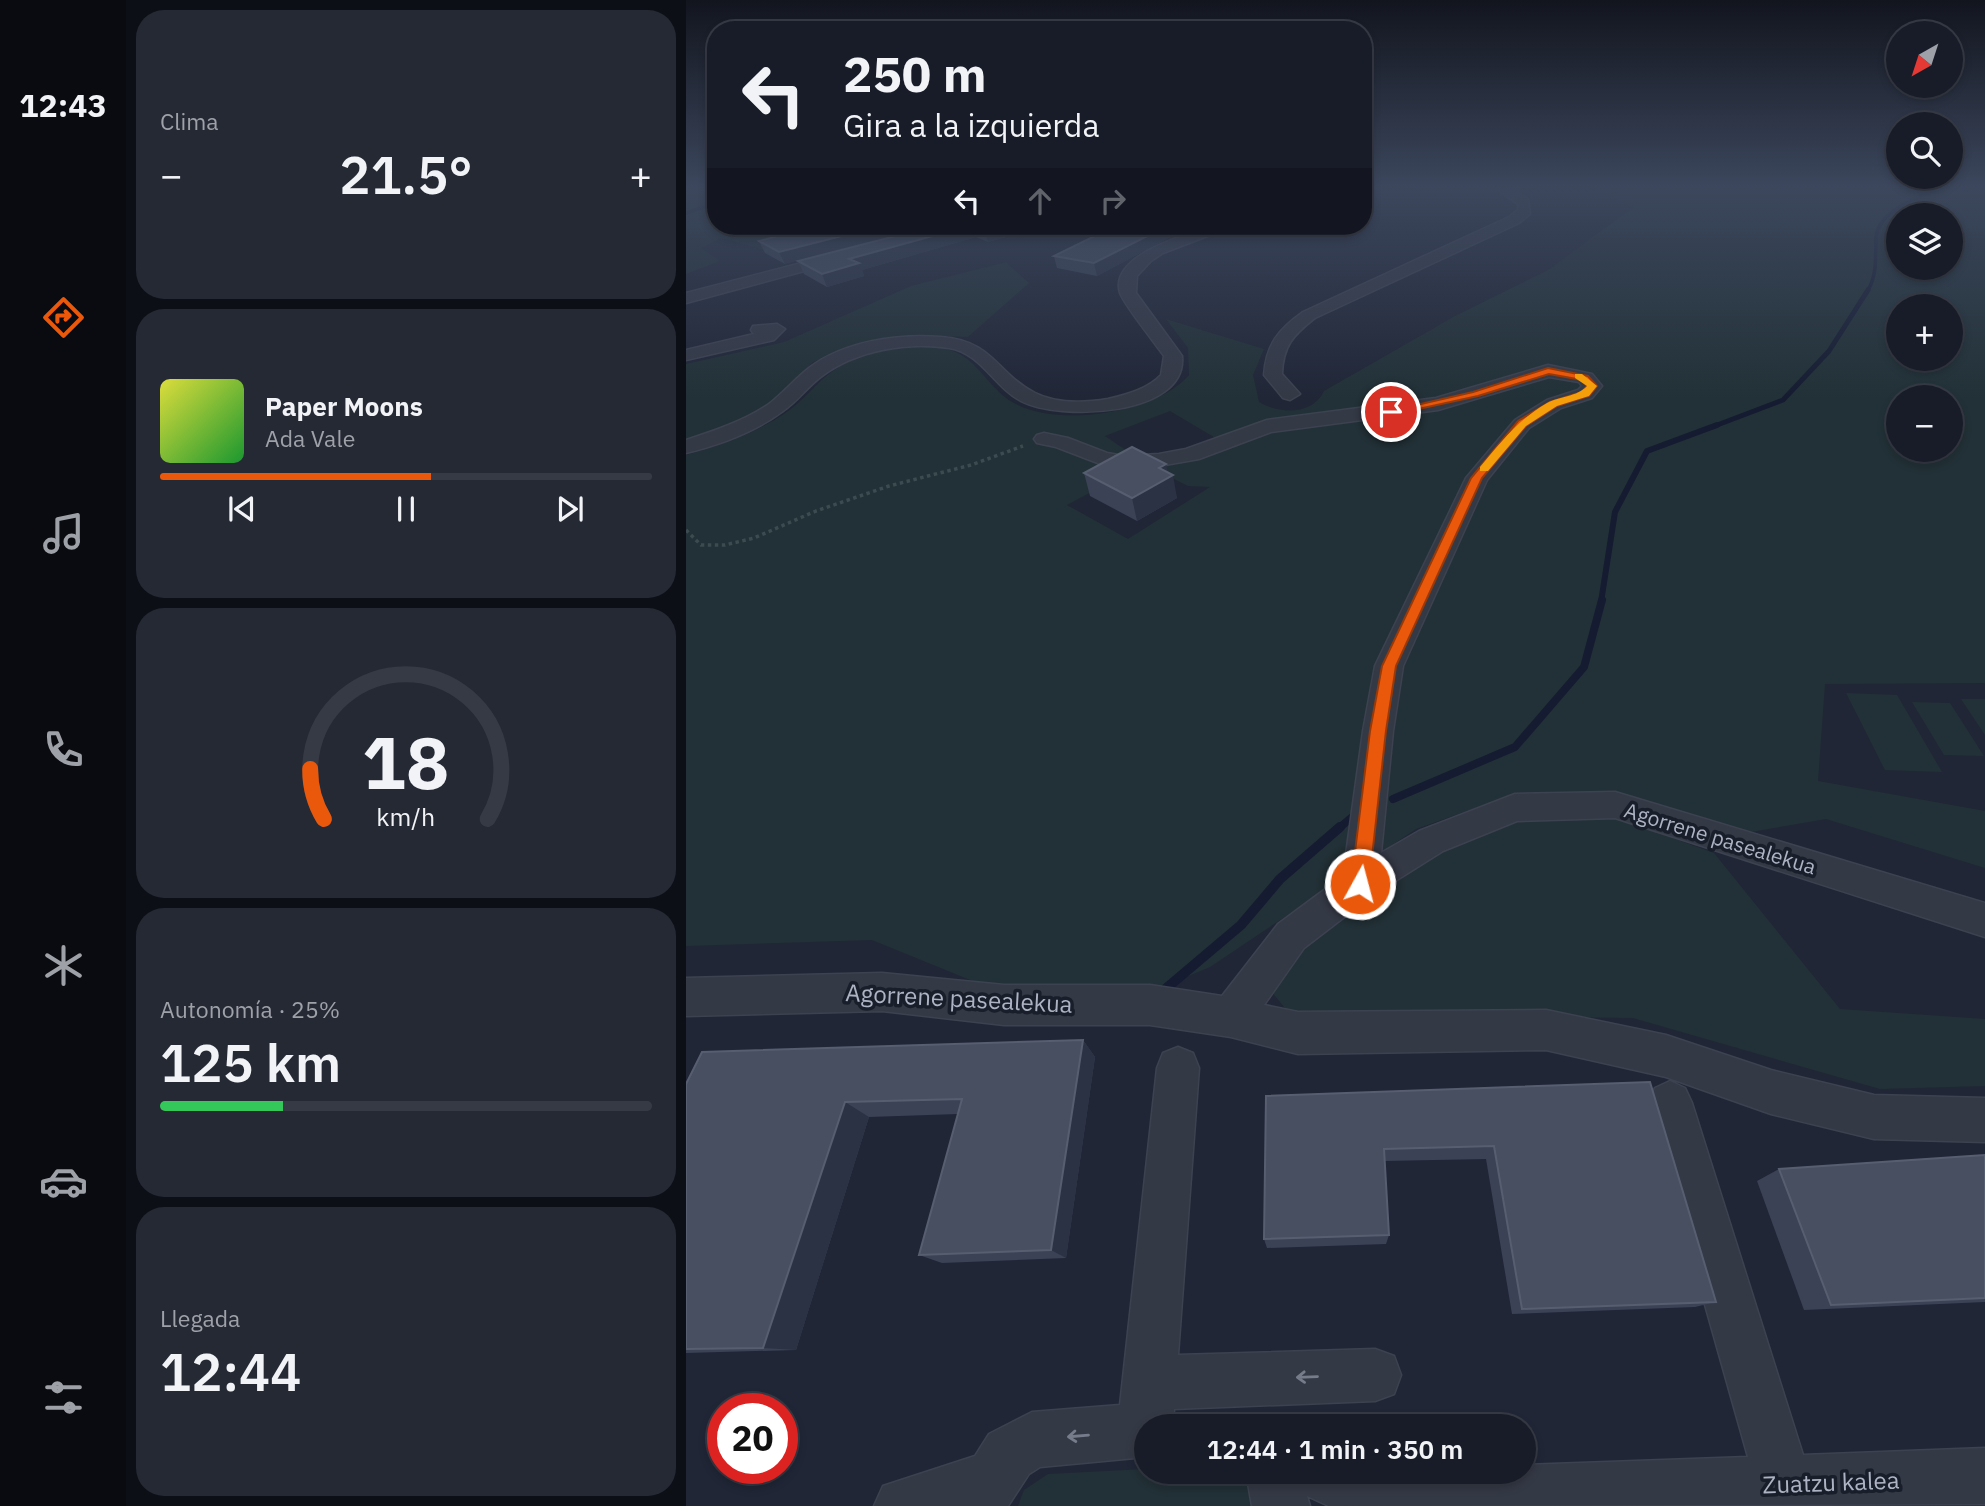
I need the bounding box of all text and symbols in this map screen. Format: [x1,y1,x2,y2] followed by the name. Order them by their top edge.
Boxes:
[1886,21,1964,98] north arrow
[1886,21,1963,462] map controls
[843,42,987,105] text: 250 m
[728,49,819,140] icon: left
[19,84,107,126] text: 12:43
[843,104,1100,146] text: Gira a la izquierda
[160,106,219,136] text: Clima
[1886,112,1963,189] button: search
[339,141,473,208] text: 21.5°
[160,150,183,199] text: −
[629,150,652,199] text: +
[948,182,986,220] icon: left
[1021,182,1059,220] icon: ahead
[1094,182,1132,220] icon: right
[1886,203,1963,280] button: layers
[39,293,88,342] icon: directions
[1886,294,1963,371] button: +
[1361,382,1421,442] pin
[1886,385,1963,462] button: −
[265,389,423,423] text: Paper Moons
[1372,393,1410,431] icon: arrive
[265,423,355,453] text: Ada Vale
[223,490,261,528] icon: previous
[387,490,425,528] icon: pause
[551,490,589,528] icon: next
[39,509,88,558] icon: music
[362,714,450,809] text: 18
[39,725,88,774] icon: phone
[1621,796,1820,881] street label: Agorrene pasealekua
[377,800,435,833] text: km/h
[1323,847,1397,921] position arrow
[39,941,88,990] icon: climate
[845,976,1074,1020] street label: Agorrene pasealekua
[160,994,340,1024] text: Autonomía · 25%
[160,1029,341,1096] text: 125 km
[39,1157,88,1206] icon: car
[160,1303,240,1333] text: Llegada
[160,1338,301,1405] text: 12:44
[1296,1371,1319,1384] one-way arrow
[39,1373,88,1422] icon: filters
[707,1393,798,1484] speed limit sign: 20
[1067,1430,1090,1443] one-way arrow
[1207,1432,1463,1466] text: 12:44 · 1 min · 350 m
[1762,1464,1900,1500] street label: Zuatzu kalea

